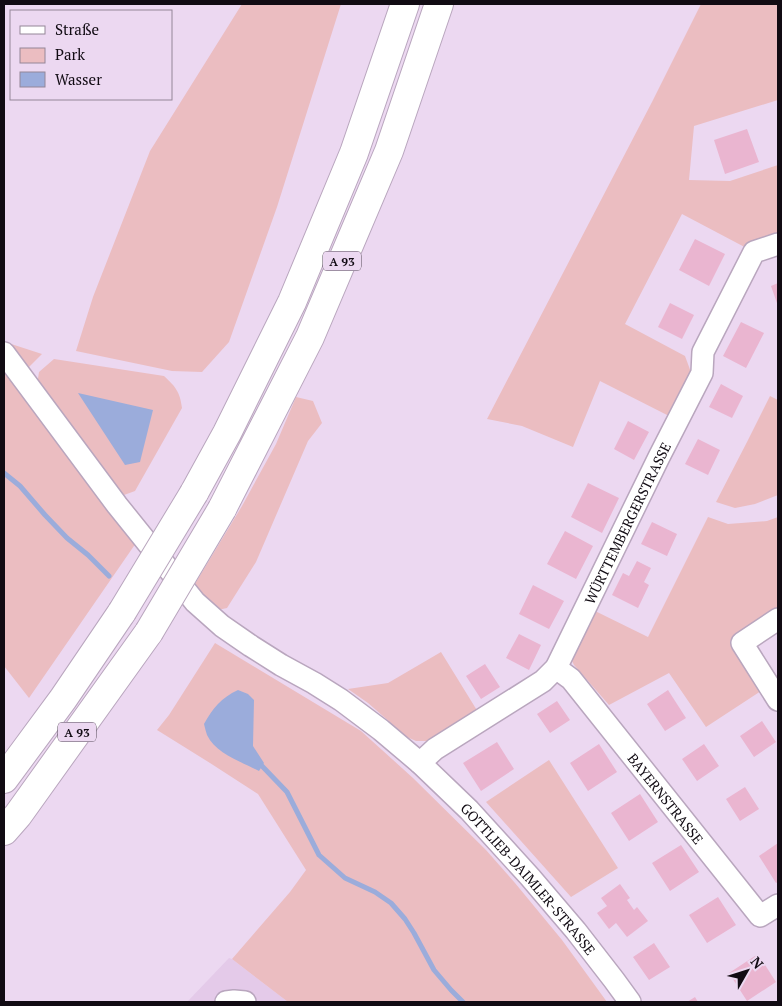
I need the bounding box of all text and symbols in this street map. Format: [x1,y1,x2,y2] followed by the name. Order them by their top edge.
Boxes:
[10,10,172,100] legend
[55,19,99,39] text: Straße
[55,44,85,64] text: Park
[55,69,102,89] text: Wasser
[323,252,361,270] road number: A 93
[579,439,675,607] street label: WÜRTTEMBERGERSTRASSE
[58,722,96,742] road number: A 93
[624,749,708,848] street label: BAYERNSTRASSE
[457,798,600,958] street label: GOTTLIEB-DAIMLER-STRASSE
[722,946,772,996] north arrow
[747,952,768,973] text: N

